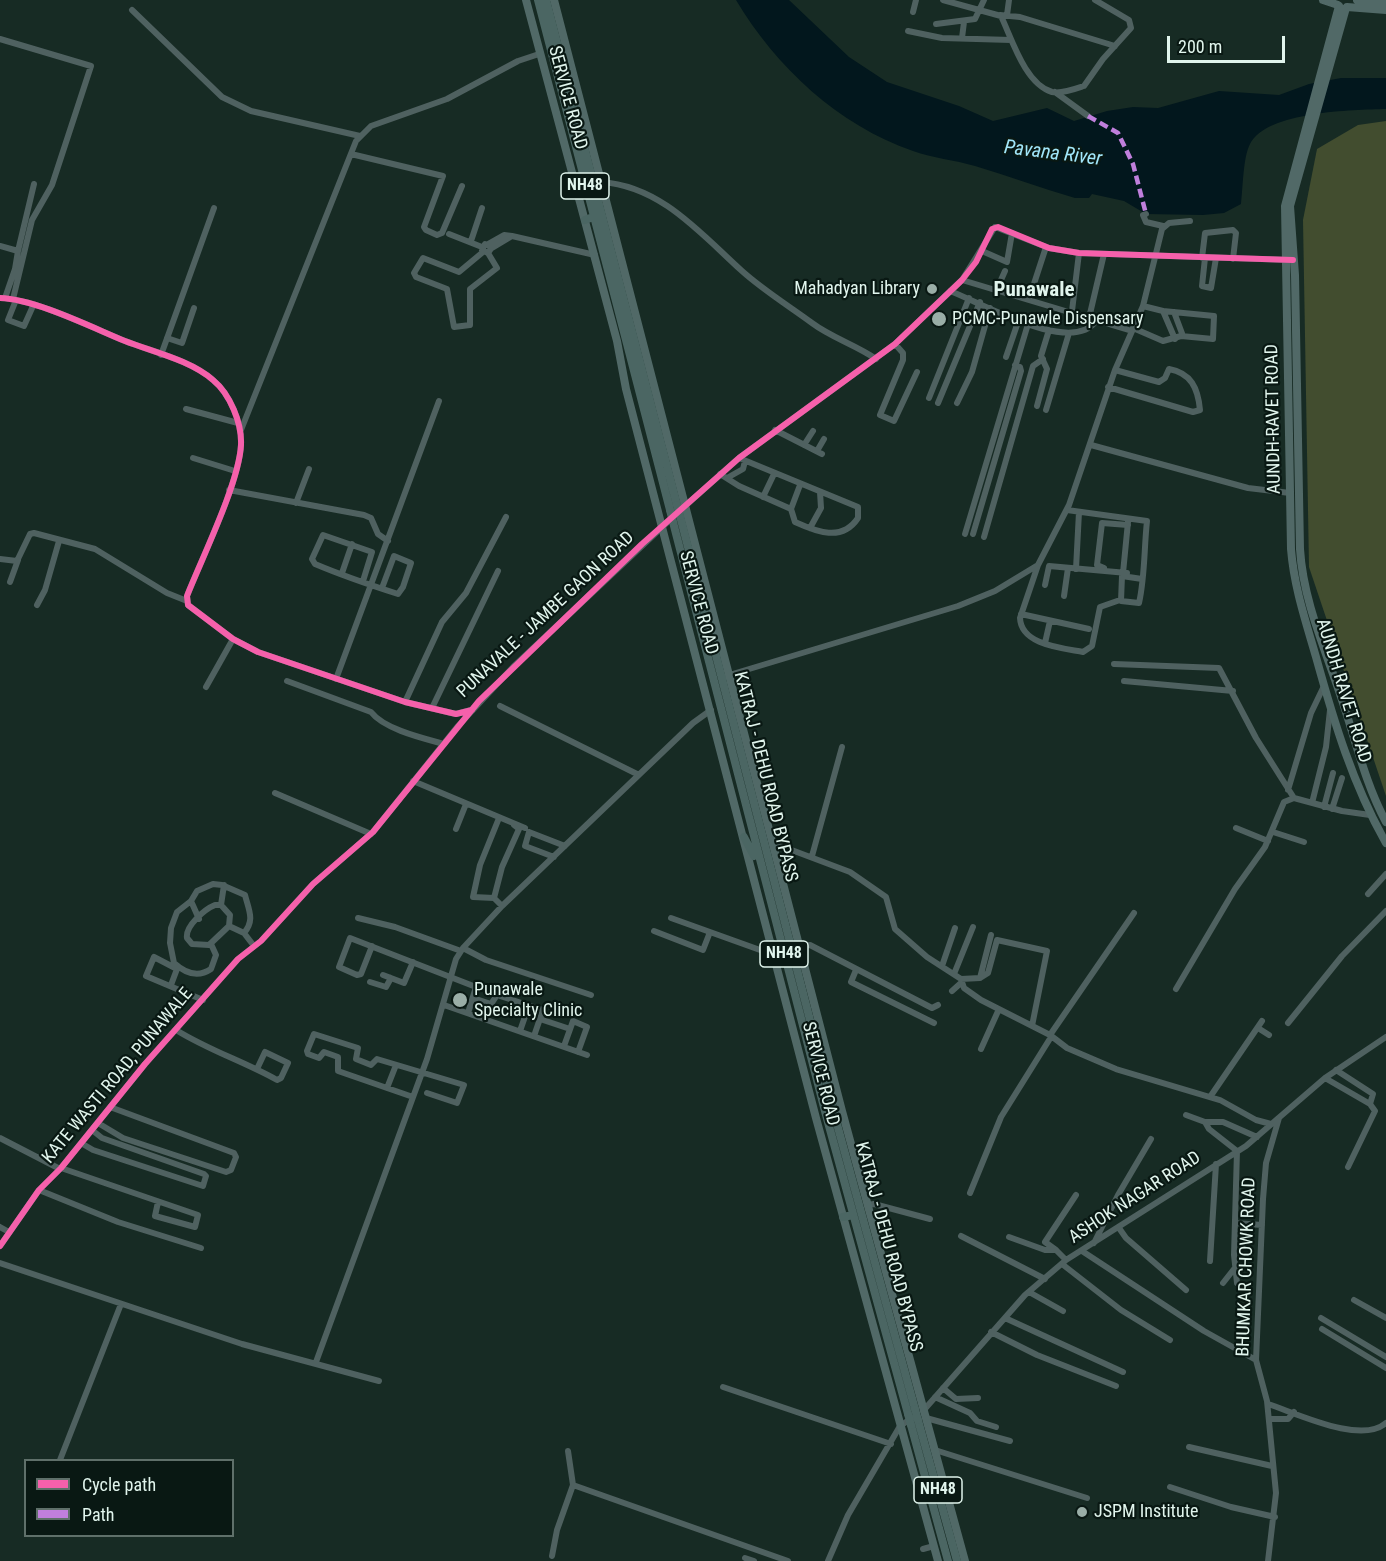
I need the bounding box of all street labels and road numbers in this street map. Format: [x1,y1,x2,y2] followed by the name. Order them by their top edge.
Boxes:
[543,44,591,152] street label: SERVICE ROAD
[561,173,609,199] road number: NH48
[1262,344,1286,494] street label: AUNDH-RAVET ROAD
[453,527,639,703] street label: PUNAVALE - JAMBE GAON ROAD
[674,549,722,657] street label: SERVICE ROAD
[1311,616,1375,766] street label: AUNDH RAVET ROAD
[728,670,802,884] street label: KATRAJ - DEHU ROAD BYPASS
[760,941,808,967] road number: NH48
[38,984,198,1168] street label: KATE WASTI ROAD, PUNAWALE
[797,1020,843,1128] street label: SERVICE ROAD
[850,1140,926,1354] street label: KATRAJ - DEHU ROAD BYPASS
[1065,1147,1205,1249] street label: ASHOK NAGAR ROAD
[1233,1177,1261,1357] street label: BHUMKAR CHOWK ROAD
[914,1477,962,1503] road number: NH48

